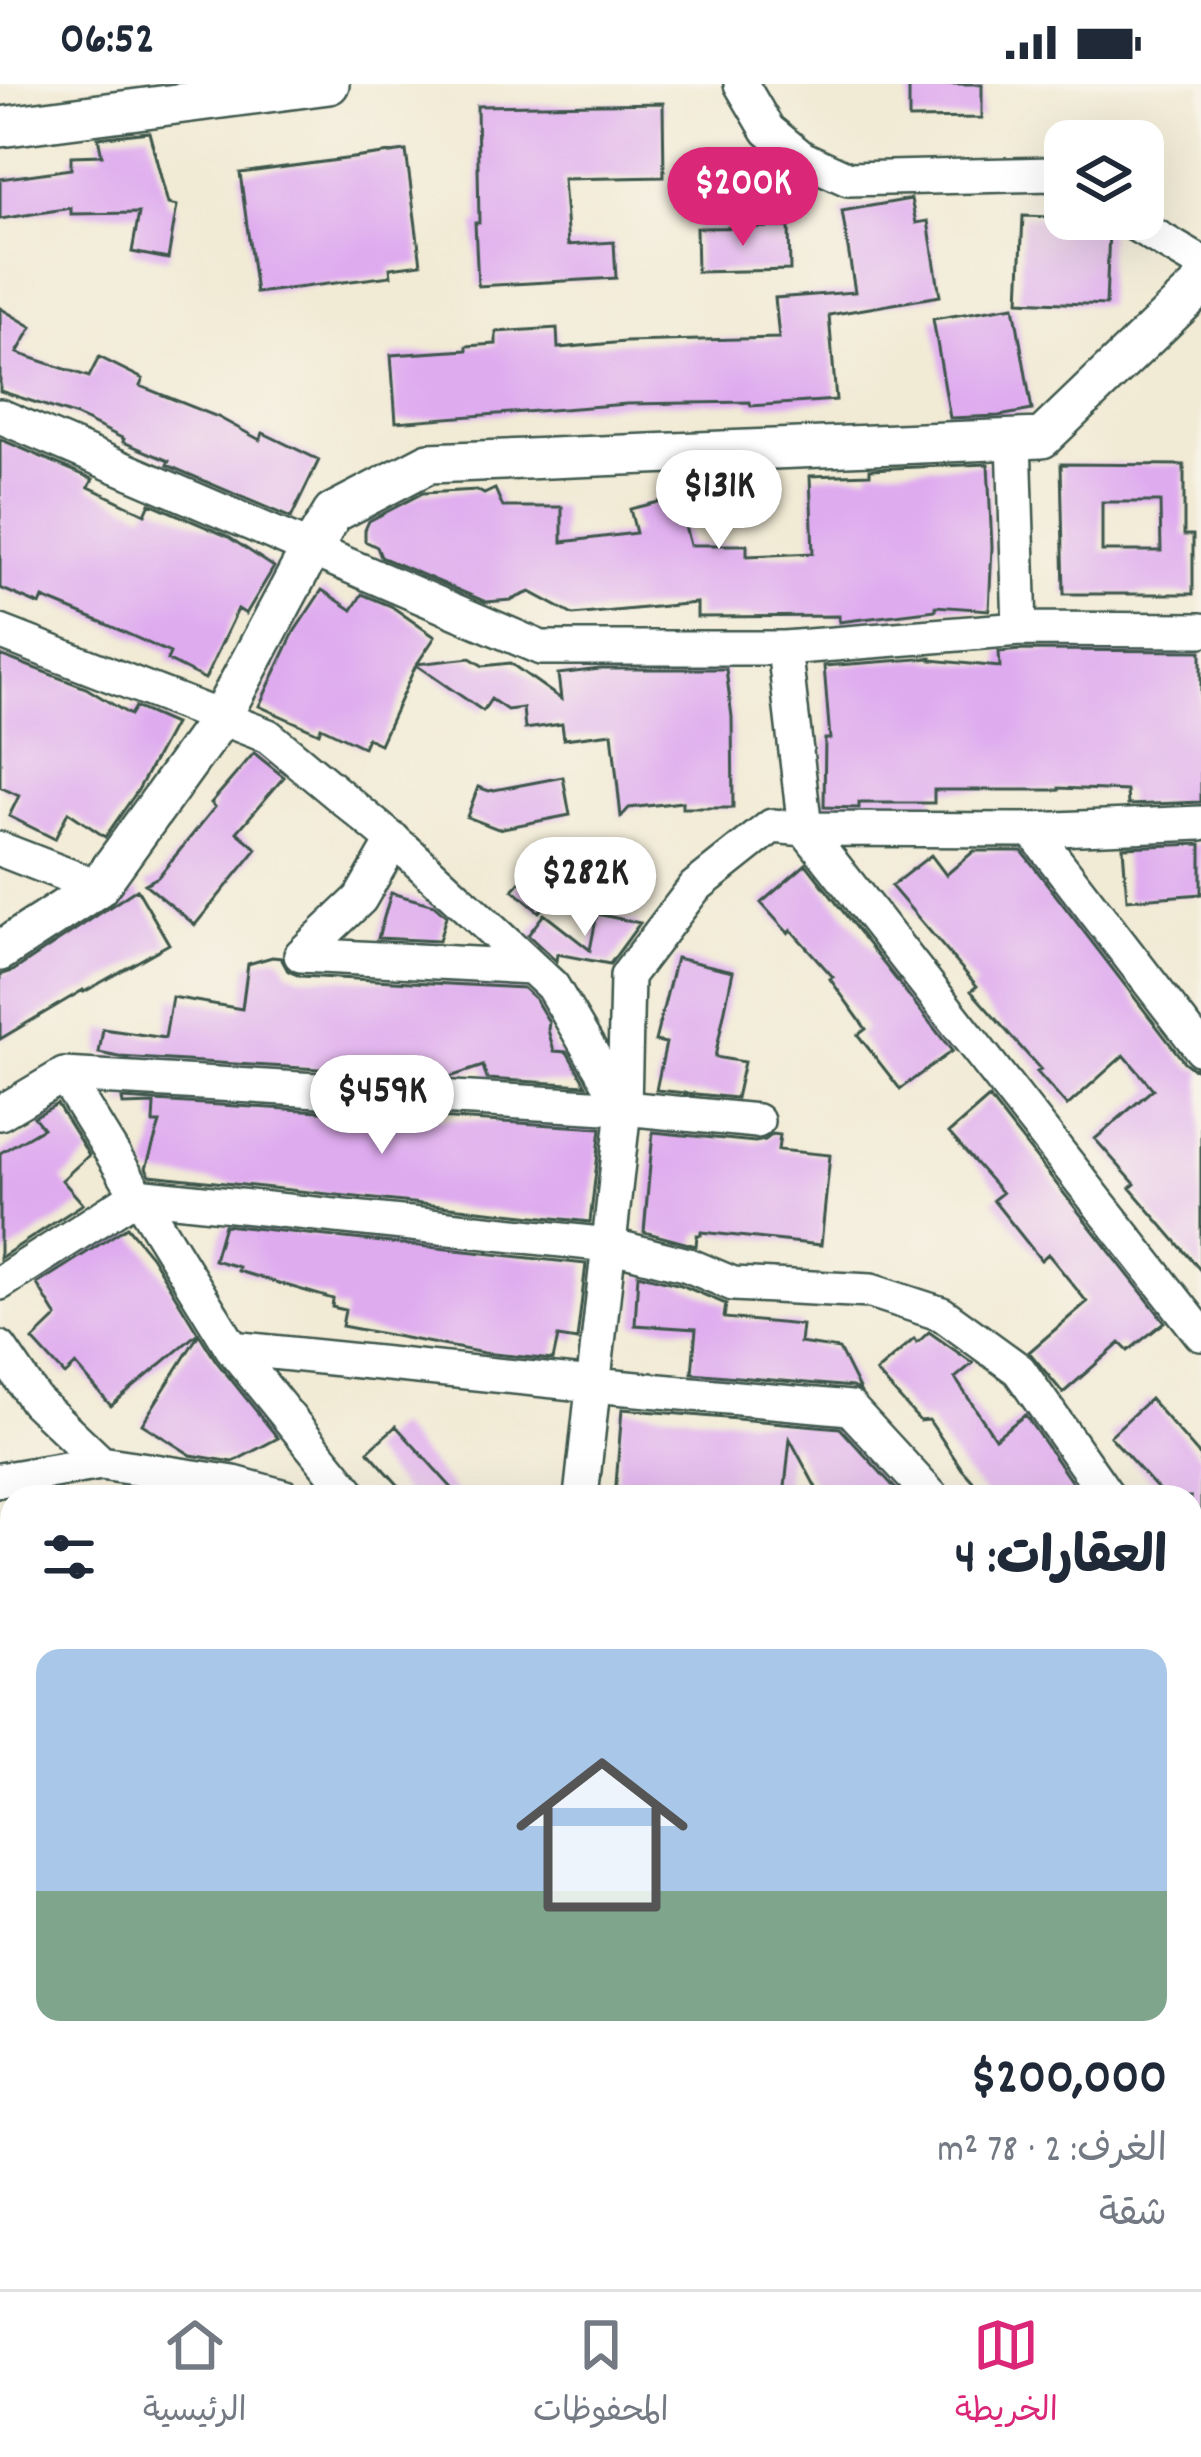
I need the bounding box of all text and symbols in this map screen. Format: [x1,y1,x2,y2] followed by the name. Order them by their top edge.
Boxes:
[60,10,155,74] text: 06:52
[1044,120,1164,240] map controls
[1044,120,1164,240] button: layers
[659,147,827,249] pin: $200K
[694,158,792,213] text: $200K
[635,450,803,552] pin: $131K
[683,461,755,516] text: $131K
[501,837,669,939] pin: $282K
[541,848,629,903] text: $282K
[298,1055,466,1157] pin: $459K
[337,1066,427,1121] text: $459K
[36,1524,102,1590] icon: filters
[955,1525,1167,1597] text: العقارات: 4
[494,1727,710,1943] icon: home
[970,2045,1167,2117] text: $200,000
[937,2125,1167,2180] text: الغرف: 2 · 78 m²
[1099,2189,1167,2244] text: شقة
[143,2312,247,2438] tab: الرئيسية
[533,2312,669,2438] tab: المحفوظات
[955,2312,1058,2438] tab: الخريطة

